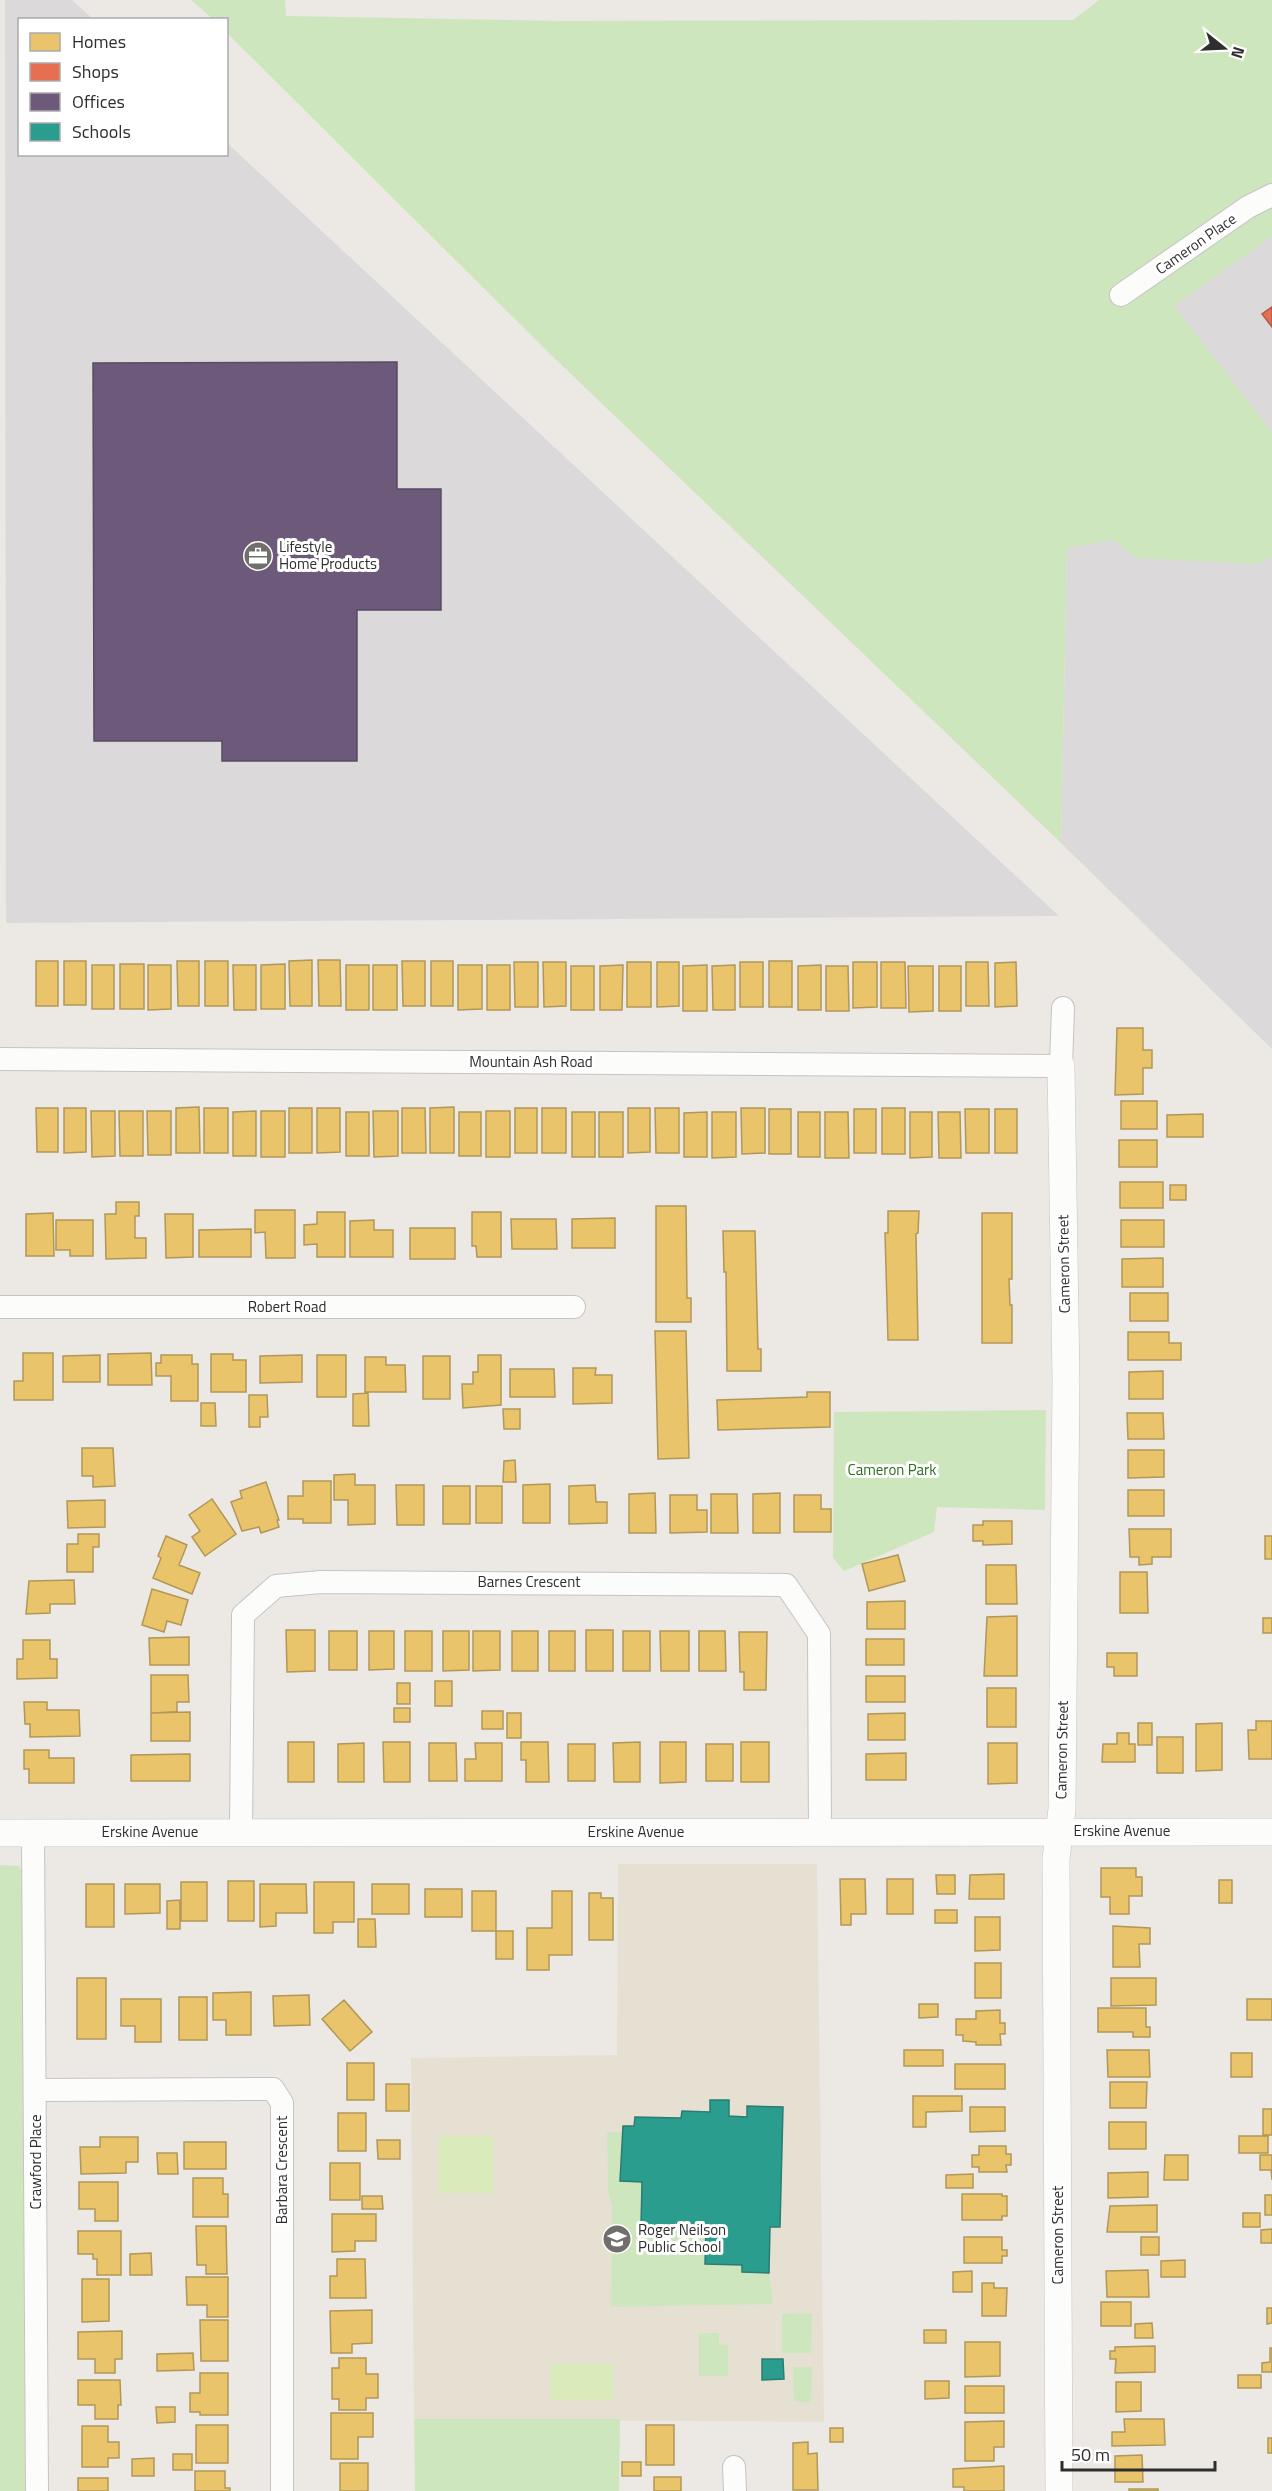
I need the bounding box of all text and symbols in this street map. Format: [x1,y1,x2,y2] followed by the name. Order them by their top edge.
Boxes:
[18,18,228,156] legend
[1194,18,1254,78] north arrow
[72,28,126,55] text: Homes
[1225,44,1251,62] text: N
[72,58,119,85] text: Shops
[72,88,125,115] text: Offices
[72,118,131,145] text: Schools
[1151,207,1241,280] street label: Cameron Place
[279,535,377,575] place label: Lifestyle Home Products
[242,540,274,572] office icon: Lifestyle Home Products
[469,1050,593,1073] street label: Mountain Ash Road
[1051,1214,1076,1314] street label: Cameron Street
[248,1295,326,1318] street label: Robert Road
[848,1458,936,1481] park label: Cameron Park
[478,1570,581,1593] street label: Barnes Crescent
[1049,1700,1074,1800] street label: Cameron Street
[1074,1819,1170,1842] street label: Erskine Avenue
[102,1820,198,1843] street label: Erskine Avenue
[588,1820,684,1843] street label: Erskine Avenue
[24,2114,47,2210] street label: Crawford Place
[270,2115,293,2224] street label: Barbara Crescent
[1046,2185,1069,2284] street label: Cameron Street
[638,2218,726,2258] place label: Roger Neilson Public School
[601,2223,633,2255] school or university icon: Roger Neilson Public School
[1062,2434,1215,2472] scale bar
[1071,2441,1110,2468] text: 50 m

